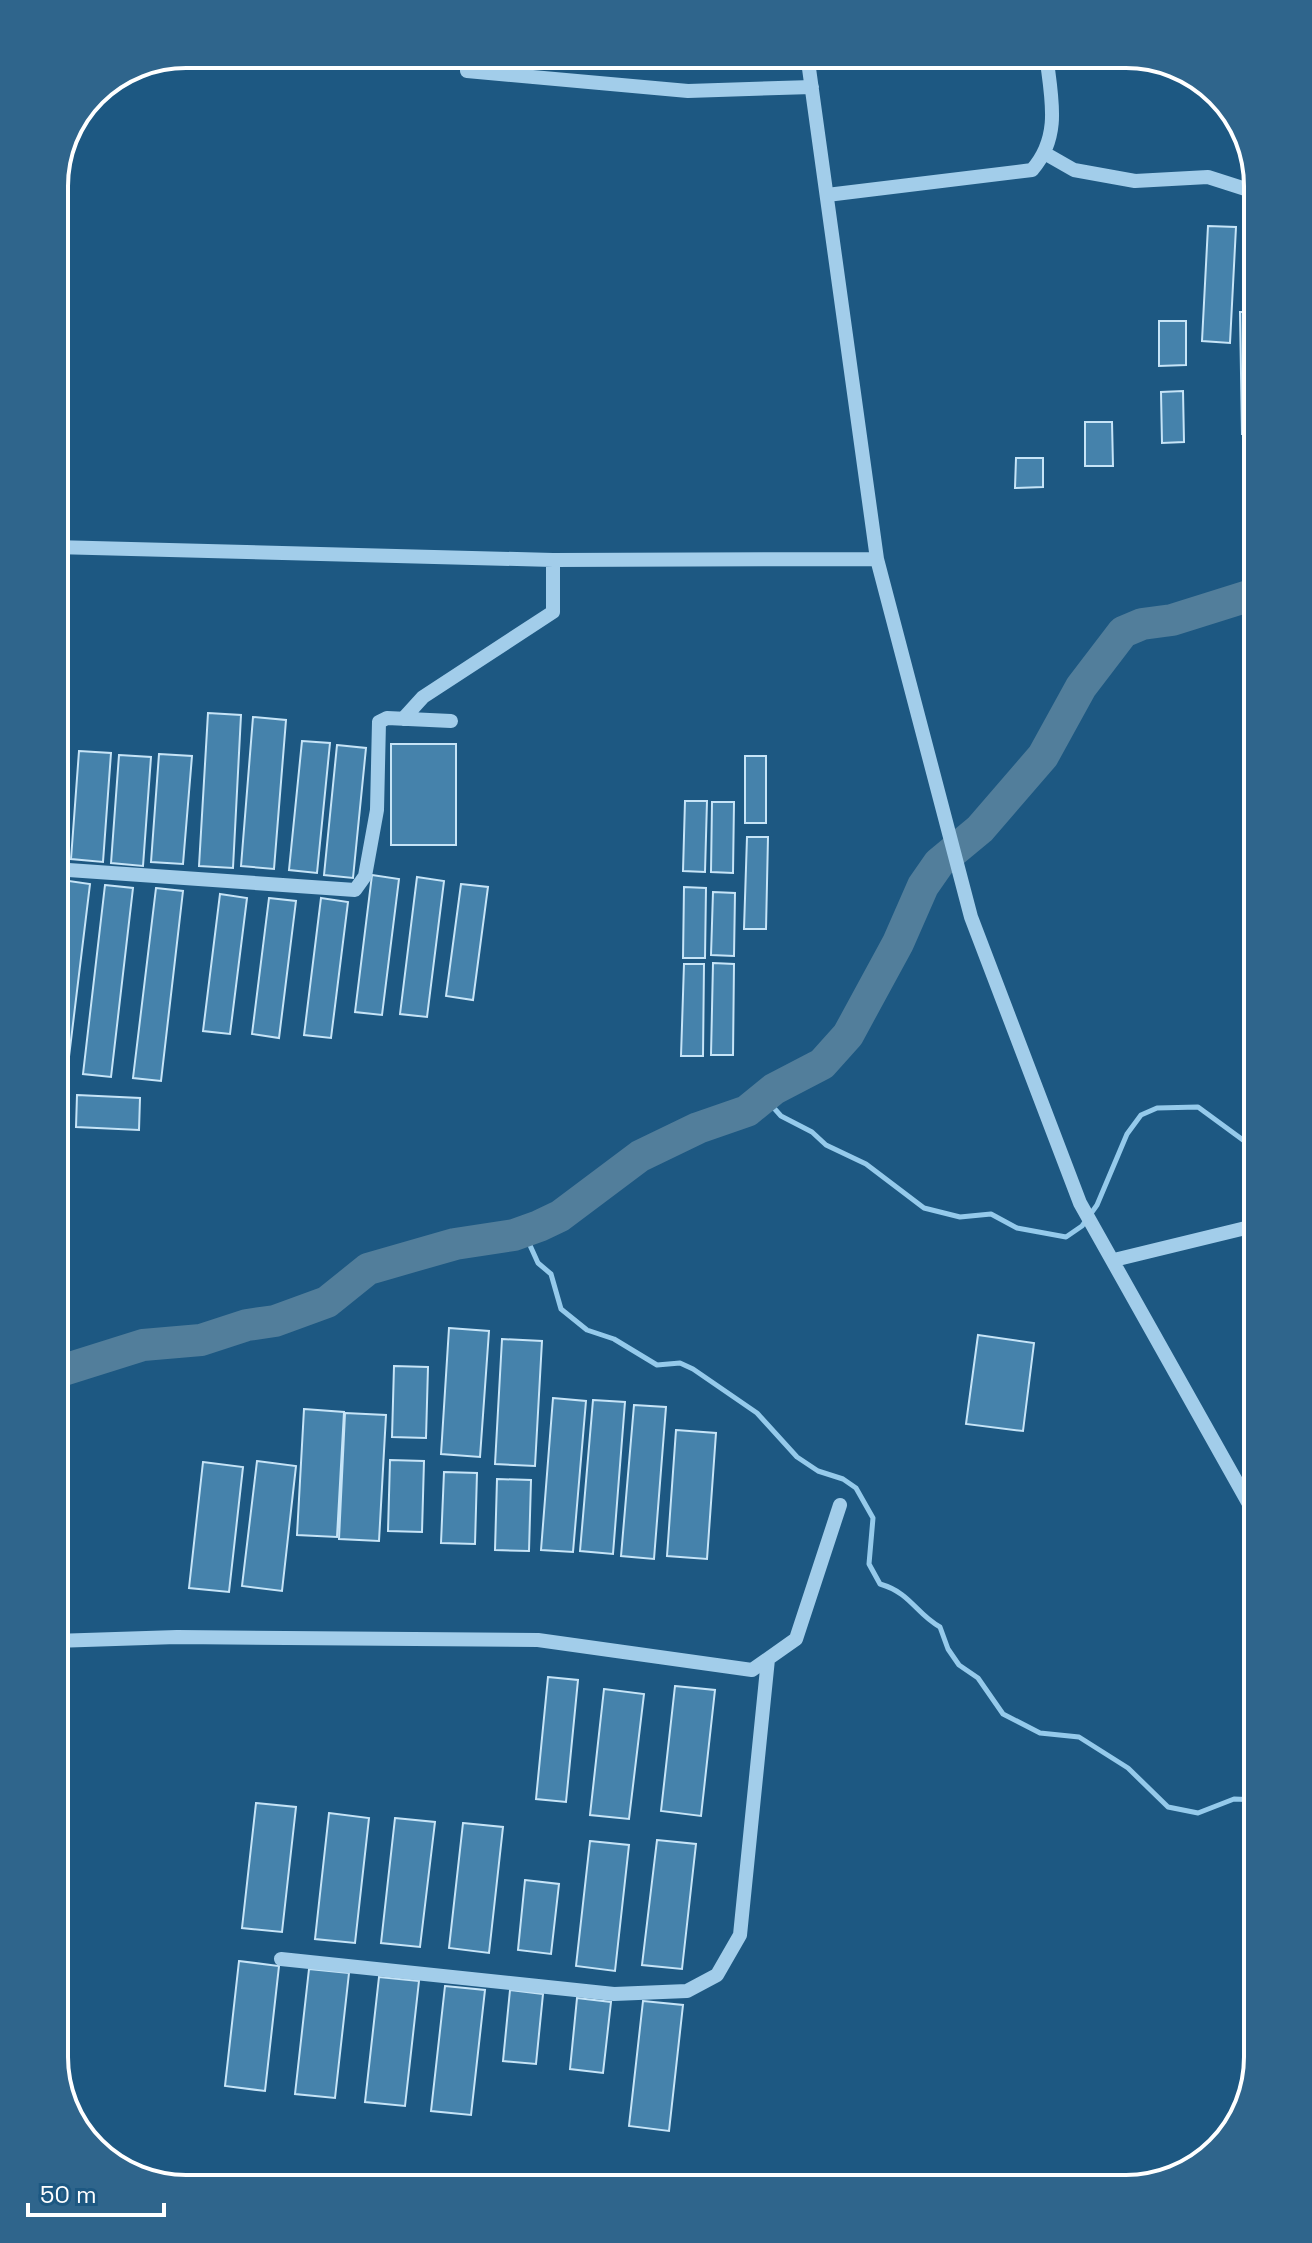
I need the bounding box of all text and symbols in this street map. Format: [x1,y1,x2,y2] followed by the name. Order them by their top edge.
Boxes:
[28,2167,164,2217] scale bar
[40,2179,97,2210] text: 50 m

